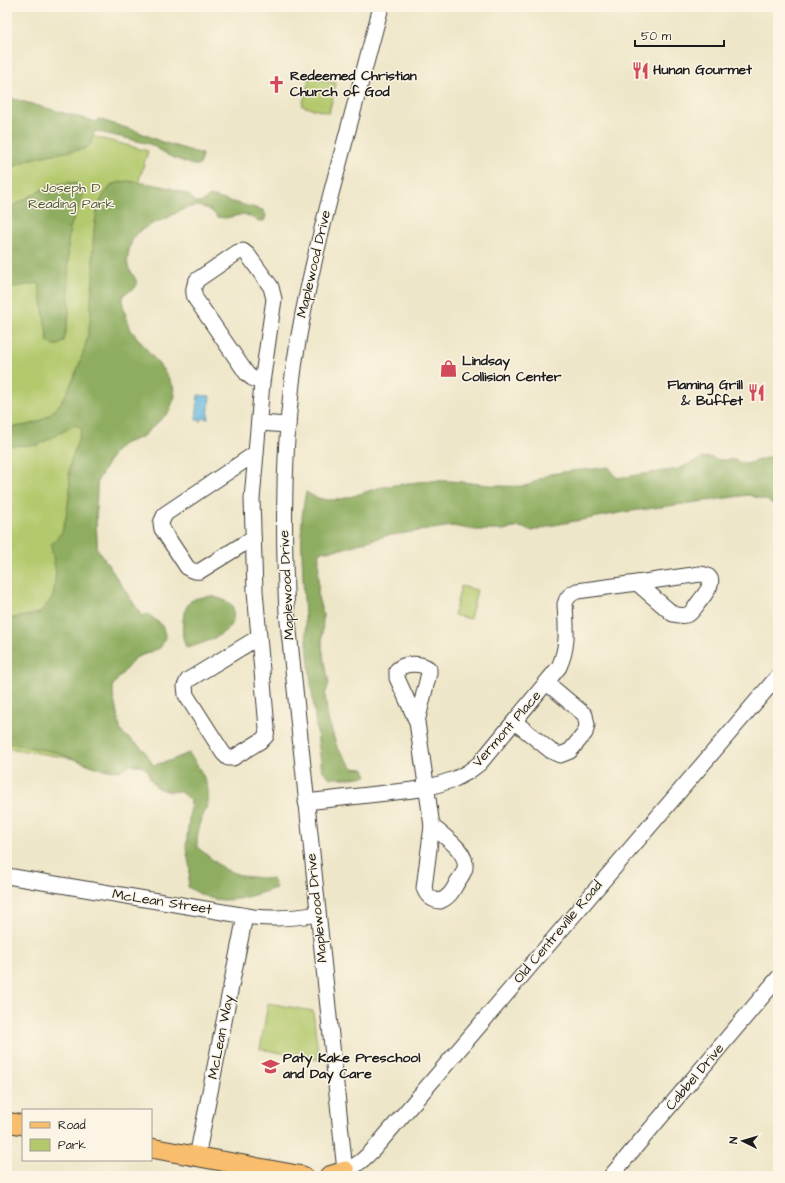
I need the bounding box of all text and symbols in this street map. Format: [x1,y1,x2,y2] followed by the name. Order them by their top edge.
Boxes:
[635,22,724,48] scale bar
[641,28,672,45] text: 50 m
[630,60,650,80] restaurant icon: Hunan Gourmet
[653,60,752,80] place label: Hunan Gourmet
[290,66,417,102] place label: Redeemed Christian Church of God
[267,74,287,94] church icon: Redeemed Christian Church of God
[28,178,114,214] park label: Joseph D Reading Park
[292,208,336,320] street label: Maplewood Drive
[462,351,562,387] place label: Lindsay Collision Center
[439,359,459,379] shop icon: Lindsay Collision Center
[667,375,744,411] place label: Flaming Grill & Buffet
[746,383,766,403] restaurant icon: Flaming Grill & Buffet
[274,529,300,640] street label: Maplewood Drive
[468,686,546,772] street label: Vermont Place
[301,852,333,964] street label: Maplewood Drive
[509,876,607,988] street label: Old Centreville Road
[111,884,214,920] street label: McLean Street
[203,993,239,1081] street label: McLean Way
[661,1039,729,1115] street label: Cabbel Drive
[282,1048,421,1084] place label: Paty Kake Preschool and Day Care
[260,1056,280,1076] school or university icon: Paty Kake Preschool and Day Care
[22,1109,152,1161] legend
[58,1117,86,1134] text: Road
[723,1121,763,1161] north arrow
[726,1136,741,1144] text: N
[58,1137,86,1154] text: Park

